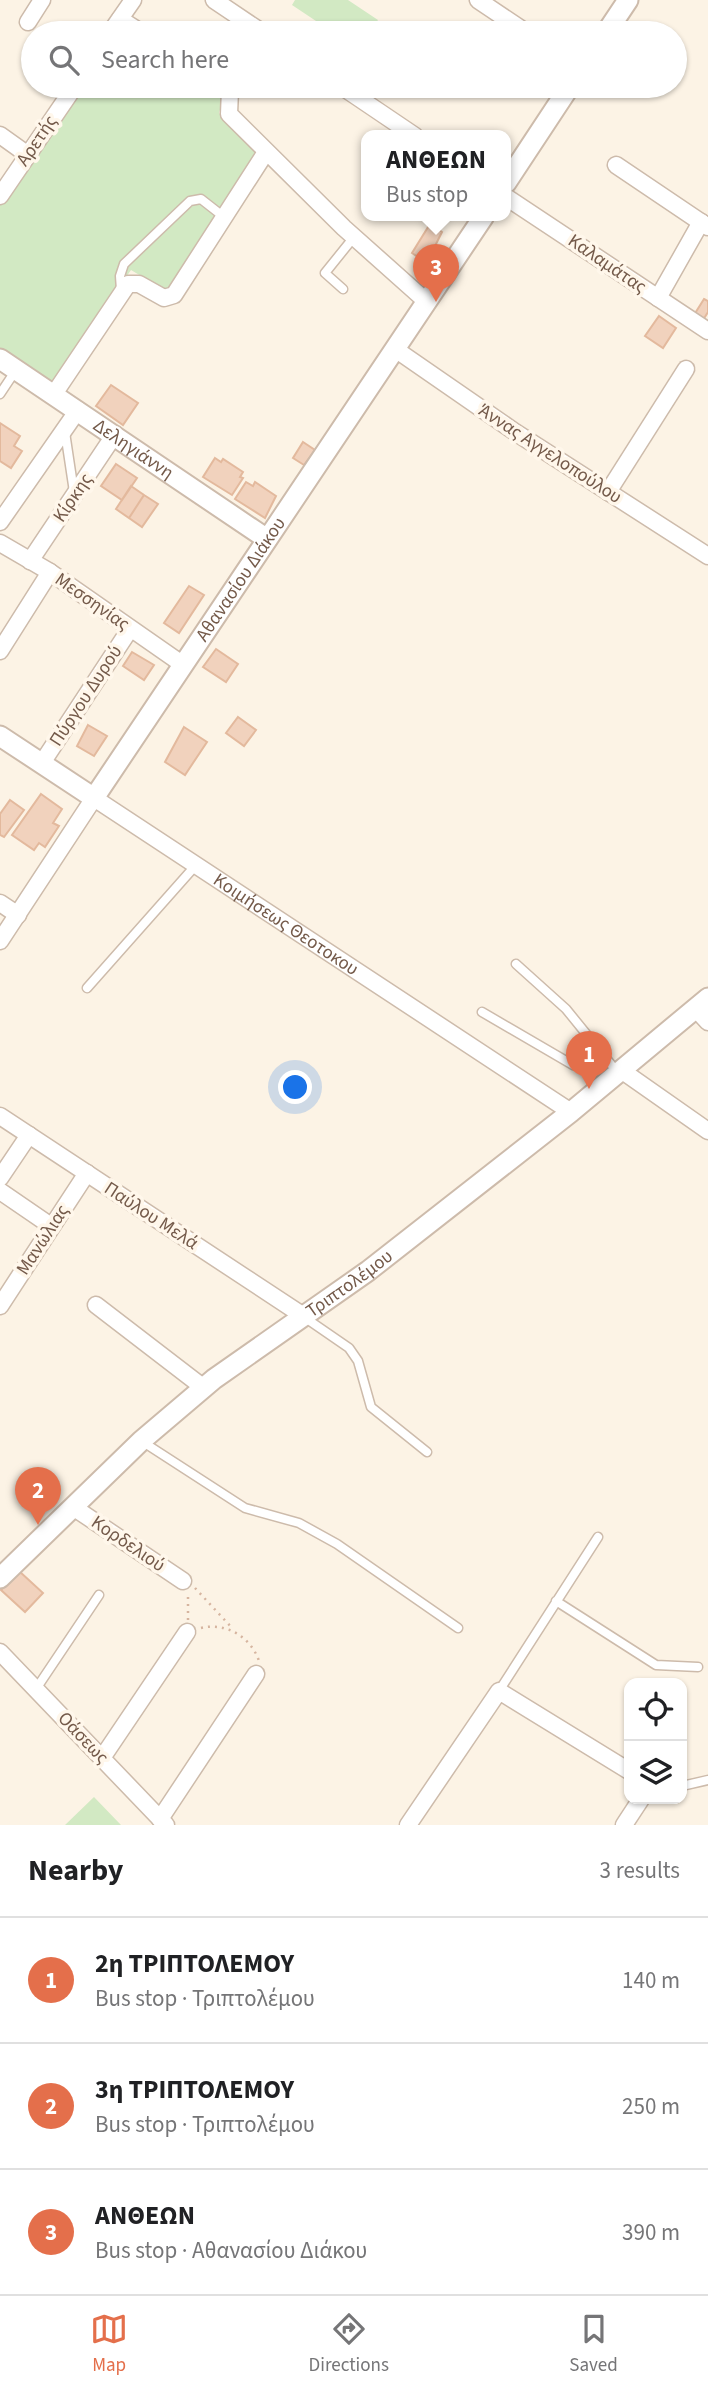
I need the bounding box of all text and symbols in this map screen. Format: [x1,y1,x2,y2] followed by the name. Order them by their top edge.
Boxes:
[21,21,687,98] search box
[45,41,83,79] icon: search
[101,41,229,78] text: Search here
[10,110,64,172] street label: Αρετής
[361,130,511,221] popup
[386,141,486,178] text: ΑΝΘΕΩΝ
[386,178,468,211] text: Bus stop
[562,228,652,300] street label: Καλαμάτας
[413,244,459,302] pin: 3
[473,397,627,511] street label: Άννας Αγγελοπούλου
[88,412,179,486] street label: Δεληγιάννη
[47,468,99,528] street label: Κίρκης
[189,512,292,647] street label: Αθανασίου Διάκου
[49,566,135,638] street label: Μεσσηνίας
[43,640,129,752] street label: Πύργου Δυρού
[208,867,364,982] street label: Κοιμήσεως Θεοτοκου
[566,1031,612,1089] pin: 1
[278,1070,312,1104] your location
[99,1175,204,1257] street label: Παύλου Μελά
[10,1199,76,1281] street label: Μανώλιας
[300,1243,399,1324] street label: Τριπτολέμου
[15,1467,61,1525] pin: 2
[86,1509,170,1579] street label: Κορδελιού
[624,1678,687,1804] map controls
[624,1678,687,1741] button: locate
[51,1706,115,1770] street label: Οάσεως
[624,1741,687,1804] button: layers
[28,1849,123,1892] text: Nearby
[600,1854,680,1887] text: 3 results
[95,1945,294,1982] text: 2η ΤΡΙΠΤΟΛΕΜΟΥ
[45,1964,57,1997] text: 1
[622,1964,680,1997] text: 140 m
[95,1982,315,2015] text: Bus stop · Τριπτολέμου
[95,2071,294,2108] text: 3η ΤΡΙΠΤΟΛΕΜΟΥ
[45,2090,57,2123] text: 2
[622,2090,680,2123] text: 250 m
[95,2108,315,2141] text: Bus stop · Τριπτολέμου
[95,2197,195,2234] text: ΑΝΘΕΩΝ
[45,2216,57,2249] text: 3
[622,2216,680,2249] text: 390 m
[95,2234,367,2267] text: Bus stop · Αθανασίου Διάκου
[90,2310,128,2379] tab: Map
[309,2310,389,2379] tab: Directions
[569,2310,618,2379] tab: Saved

